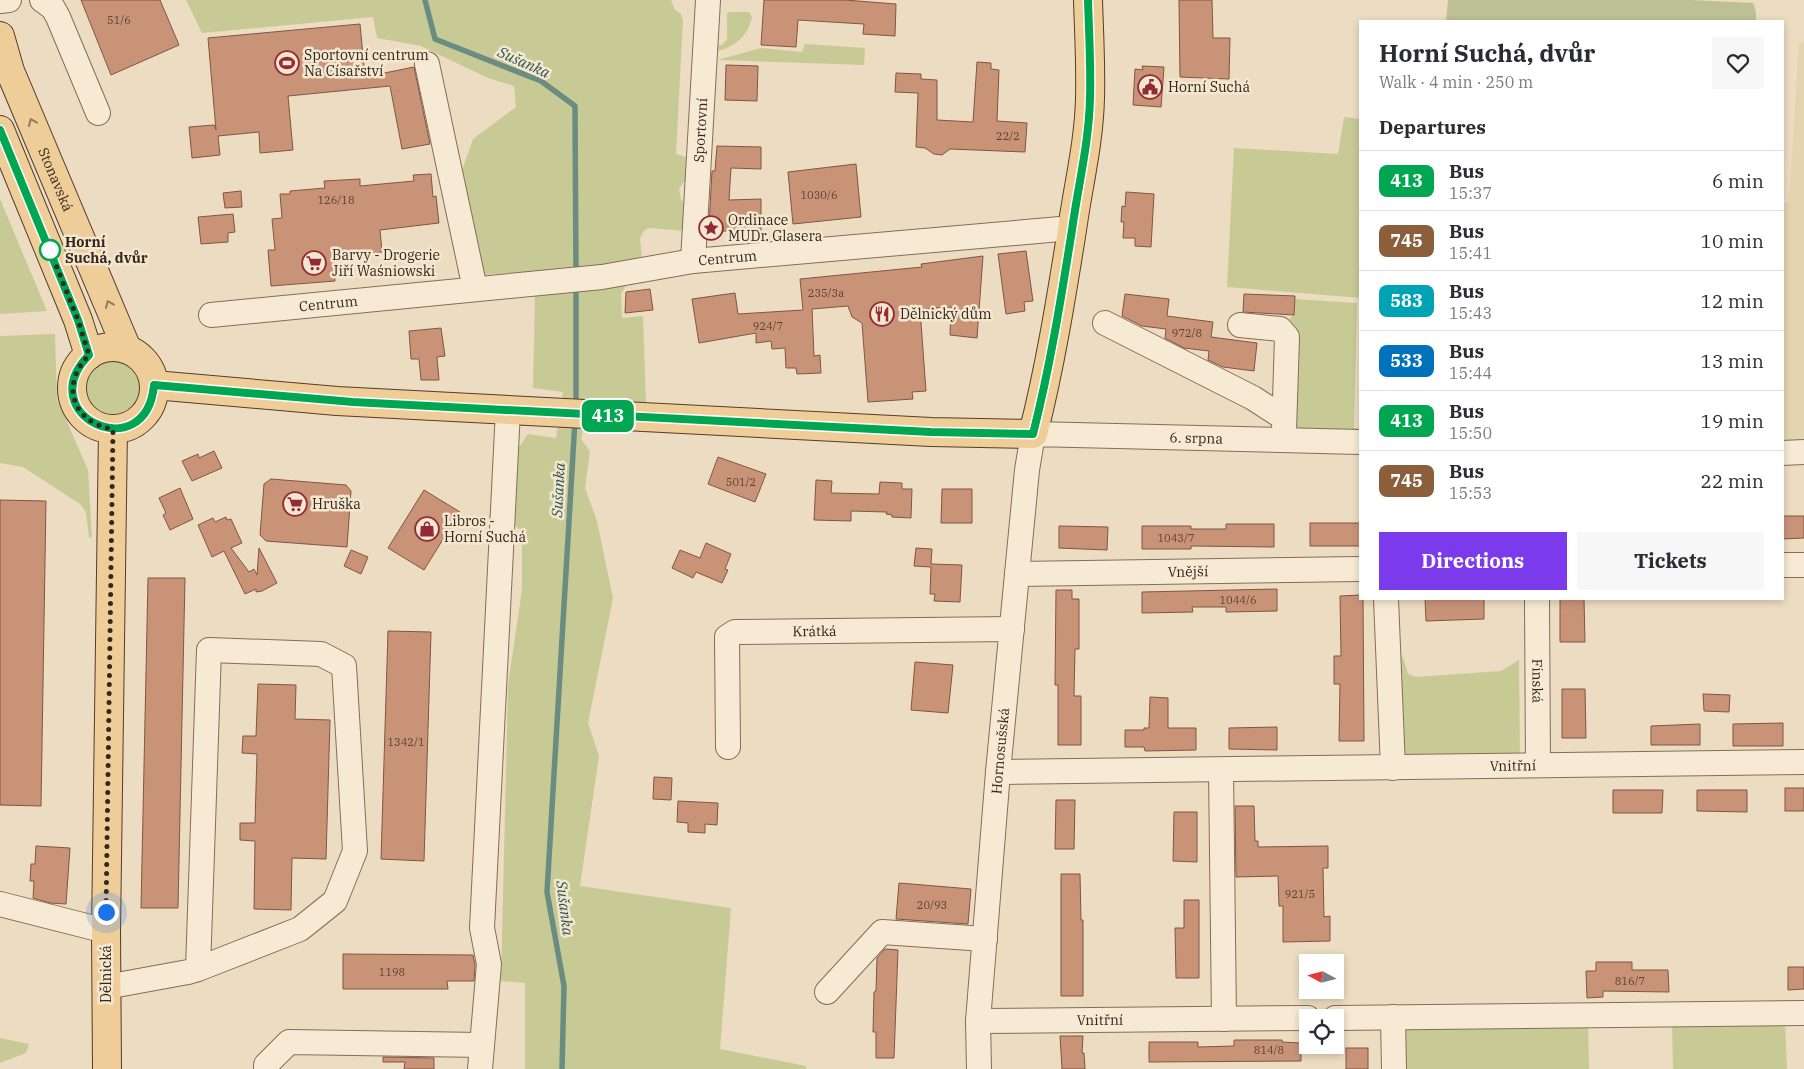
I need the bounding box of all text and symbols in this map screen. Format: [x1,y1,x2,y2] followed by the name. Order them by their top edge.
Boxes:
[107,13,131,27] house number: 51/6
[1379,37,1595,69] text: Horní Suchá, dvůr
[1712,37,1764,89] button: heart
[494,42,554,82] water label: Sušanka
[304,46,429,80] place label: Sportovní centrum Na Císařství
[274,50,300,76] sports icon: Sportovní centrum Na Císařství
[1379,72,1533,92] text: Walk · 4 min · 250 m
[1137,74,1163,100] public building icon: Horní Suchá
[1168,78,1251,96] place label: Horní Suchá
[690,97,711,163] street label: Sportovní
[1379,115,1486,139] text: Departures
[27,118,38,127] one-way arrow
[996,129,1020,143] house number: 22/2
[34,145,77,214] street label: Stonavská
[1449,159,1484,183] text: Bus
[1390,169,1423,192] text: 413
[1712,169,1764,193] text: 6 min
[1449,183,1492,203] text: 15:37
[800,188,838,202] house number: 1030/6
[317,193,355,207] house number: 126/18
[728,211,823,245] place label: Ordinace MUDr. Glasera
[698,215,724,241] place icon: Ordinace MUDr. Glasera
[1449,219,1484,243] text: Bus
[1390,229,1423,252] text: 745
[1701,229,1764,253] text: 10 min
[65,233,148,267] place label: Horní Suchá, dvůr
[39,239,61,261] marker: Horní Suchá, dvůr
[1449,243,1492,263] text: 15:41
[332,246,440,280] place label: Barvy - Drogerie Jiří Waśniowski
[698,246,758,270] street label: Centrum
[301,250,327,276] supermarket icon: Barvy - Drogerie Jiří Waśniowski
[1449,279,1484,303] text: Bus
[808,286,844,300] house number: 235/3a
[1390,289,1423,312] text: 583
[1701,289,1764,313] text: 12 min
[298,292,359,315] street label: Centrum
[105,300,115,309] one-way arrow
[869,301,895,327] restaurant icon: Dělnický dům
[1449,303,1492,323] text: 15:43
[900,305,992,323] place label: Dělnický dům
[753,319,783,333] house number: 924/7
[1172,326,1202,340] house number: 972/8
[1449,339,1484,363] text: Bus
[1390,349,1423,372] text: 533
[1701,349,1764,373] text: 13 min
[1449,363,1492,383] text: 15:44
[1449,399,1484,423] text: Bus
[579,400,637,432] line badge: 413
[592,404,624,427] text: 413
[1390,409,1423,432] text: 413
[1701,409,1764,433] text: 19 min
[1449,423,1492,443] text: 15:50
[1169,428,1224,448] street label: 6. srpna
[1449,459,1484,483] text: Bus
[547,461,569,519] water label: Sušanka
[1390,469,1423,492] text: 745
[1701,469,1764,493] text: 22 min
[726,475,756,489] house number: 501/2
[1449,483,1492,503] text: 15:53
[282,491,308,517] supermarket icon: Hruška
[312,495,361,513] place label: Hruška
[444,512,527,546] place label: Libros - Horní Suchá
[414,516,440,542] shop icon: Libros - Horní Suchá
[1157,531,1195,545] house number: 1043/7
[1379,532,1567,590] button: Directions
[1577,532,1764,590] button: Tickets
[1168,562,1208,581] street label: Vnější
[1219,593,1257,607] house number: 1044/6
[792,622,837,640] street label: Krátká
[1528,659,1547,704] street label: Finská
[987,706,1013,795] street label: Hornosušská
[387,735,425,749] house number: 1342/1
[1490,756,1536,775] street label: Vnitřní
[552,879,578,937] water label: Sušanka
[1285,887,1315,901] house number: 921/5
[917,898,947,912] house number: 20/93
[94,900,119,925] your location
[97,945,115,1003] street label: Dělnická
[1299,954,1344,999] north arrow
[1299,954,1344,1054] map controls
[379,965,405,979] house number: 1198
[1615,974,1645,988] house number: 816/7
[1299,1009,1344,1054] button: locate
[1077,1011,1123,1029] street label: Vnitřní
[1254,1043,1284,1057] house number: 814/8

